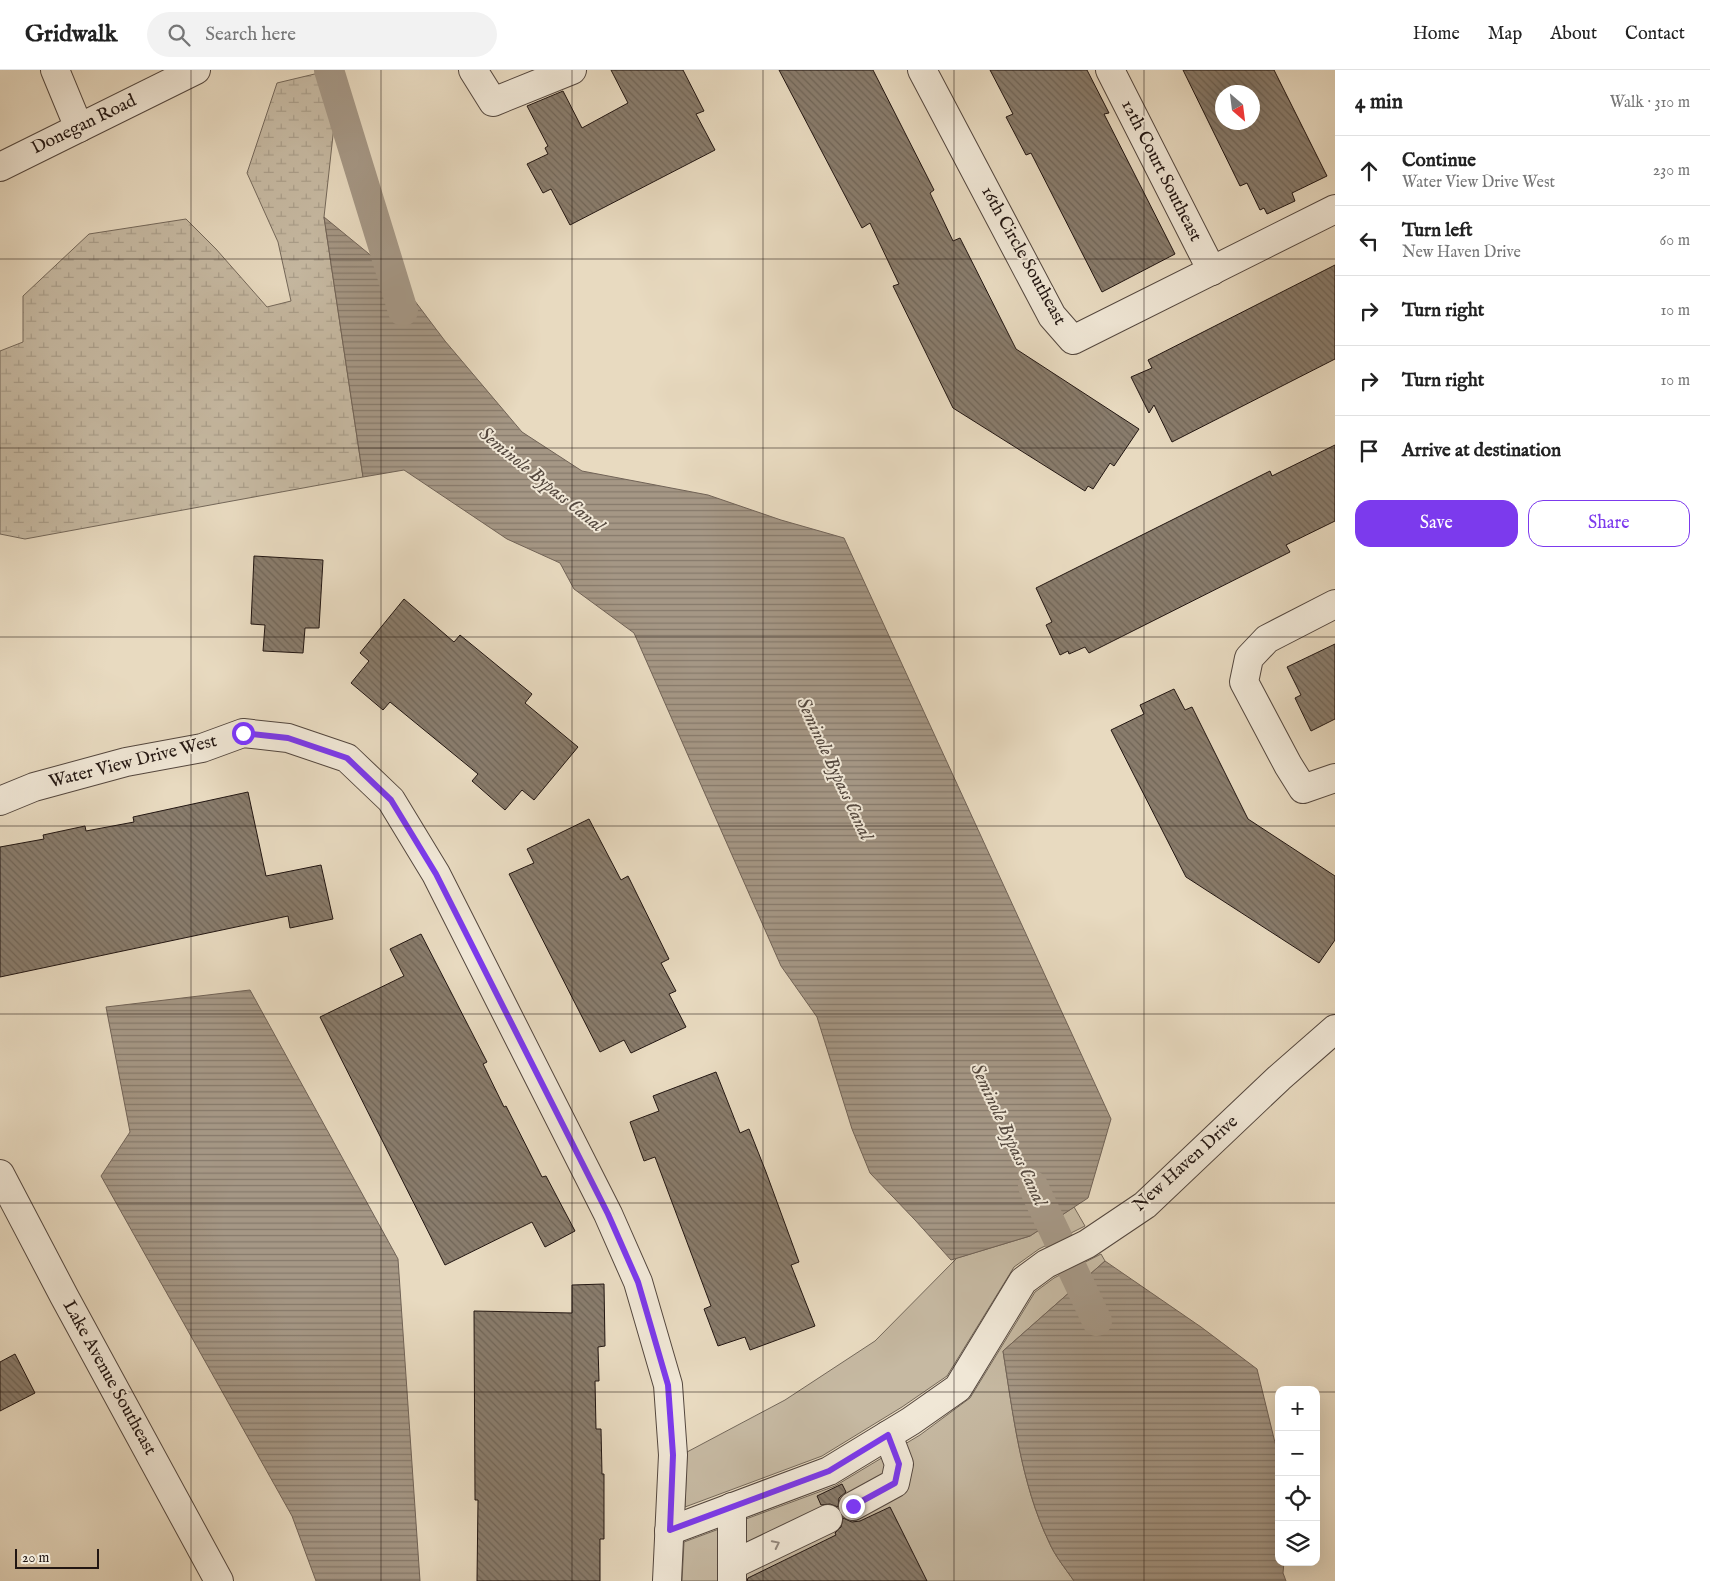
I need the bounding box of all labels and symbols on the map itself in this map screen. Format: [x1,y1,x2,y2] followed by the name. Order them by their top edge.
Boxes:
[1215,85,1260,130] north arrow
[28,90,140,160] street label: Donegan Road
[1115,96,1207,246] street label: 12th Court Southeast
[975,182,1071,330] street label: 16th Circle Southeast
[473,422,610,539] water label: Seminole Bypass Canal
[790,694,878,846] water label: Seminole Bypass Canal
[232,722,255,745] route start
[47,730,219,794] street label: Water View Drive West
[964,1060,1052,1212] water label: Seminole Bypass Canal
[1129,1111,1243,1217] street label: New Haven Drive
[57,1296,161,1460] street label: Lake Avenue Southeast
[842,1495,865,1518] route end
[771,1540,780,1550] one-way arrow
[15,1546,99,1569] scale bar

